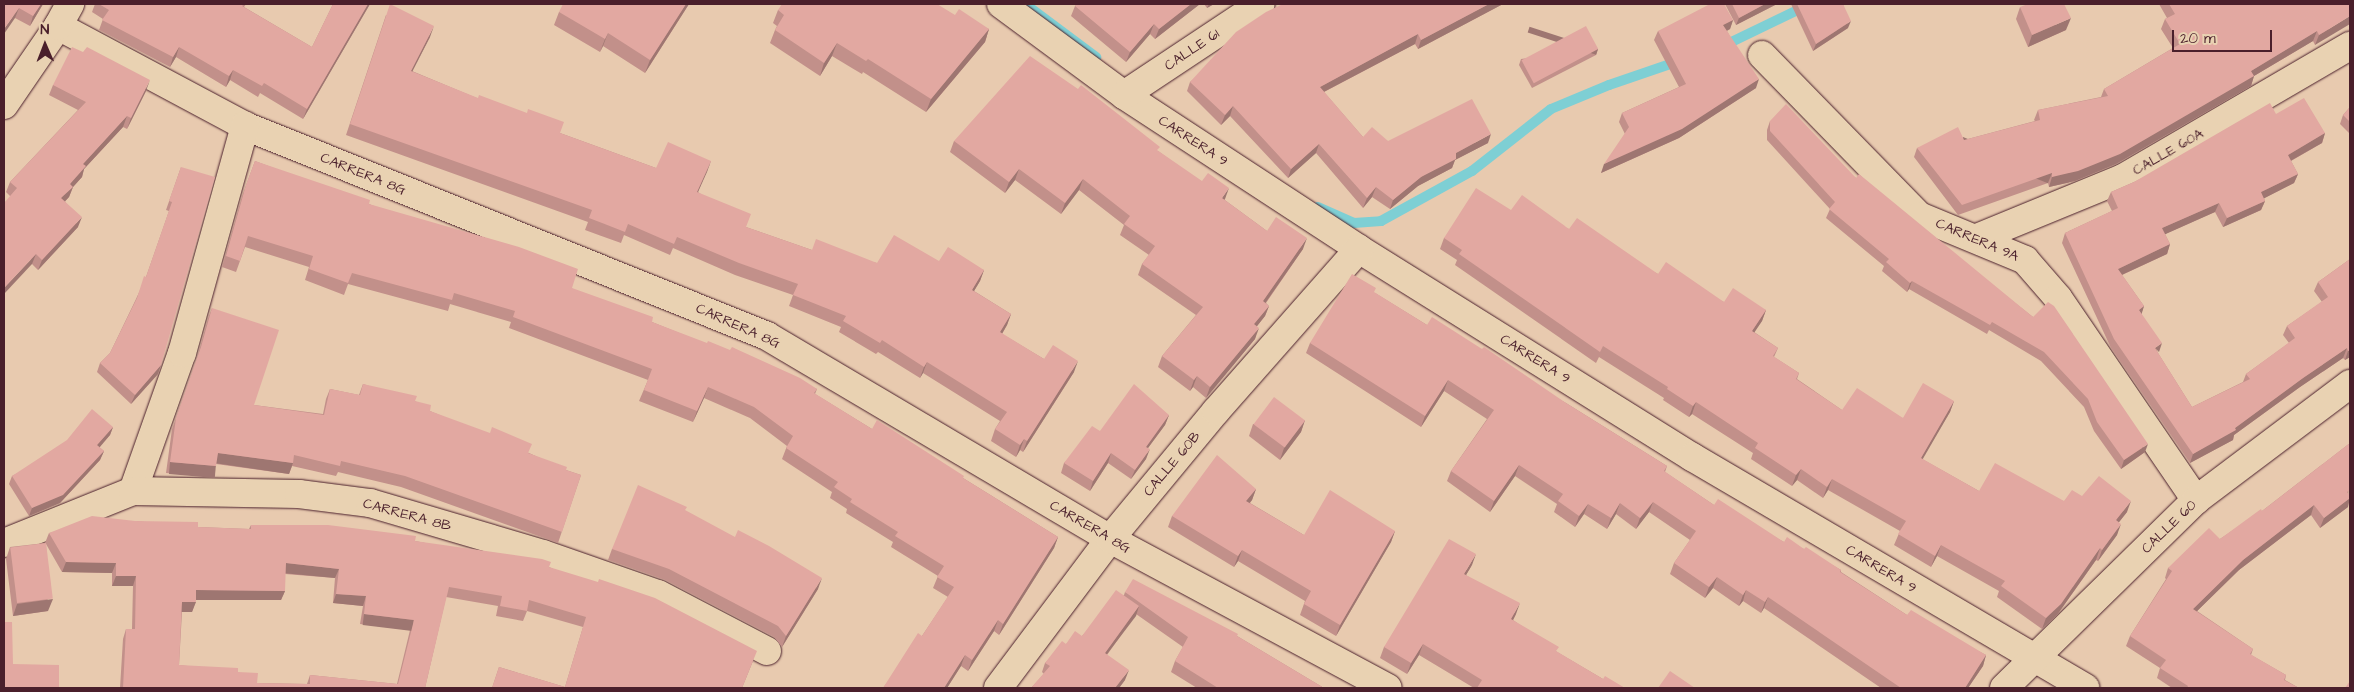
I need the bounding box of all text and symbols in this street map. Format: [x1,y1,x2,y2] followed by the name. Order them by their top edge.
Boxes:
[20,20,70,70] north arrow
[40,20,49,40] text: N
[2174,20,2274,52] scale bar
[1161,25,1223,75] street label: CALLE 61
[2180,28,2216,49] text: 20 m
[1155,112,1231,170] street label: CARRERA 9
[2130,125,2206,179] street label: CALLE 60A
[318,149,408,199] street label: CARRERA 8G
[1933,215,2021,265] street label: CARRERA 9A
[693,300,783,352] street label: CARRERA 8G
[1497,331,1573,387] street label: CARRERA 9
[1140,428,1204,500] street label: CALLE 60B
[361,495,453,535] street label: CARRERA 8B
[1047,497,1133,557] street label: CARRERA 8G
[2138,497,2200,557] street label: CALLE 60
[1843,541,1919,597] street label: CARRERA 9

